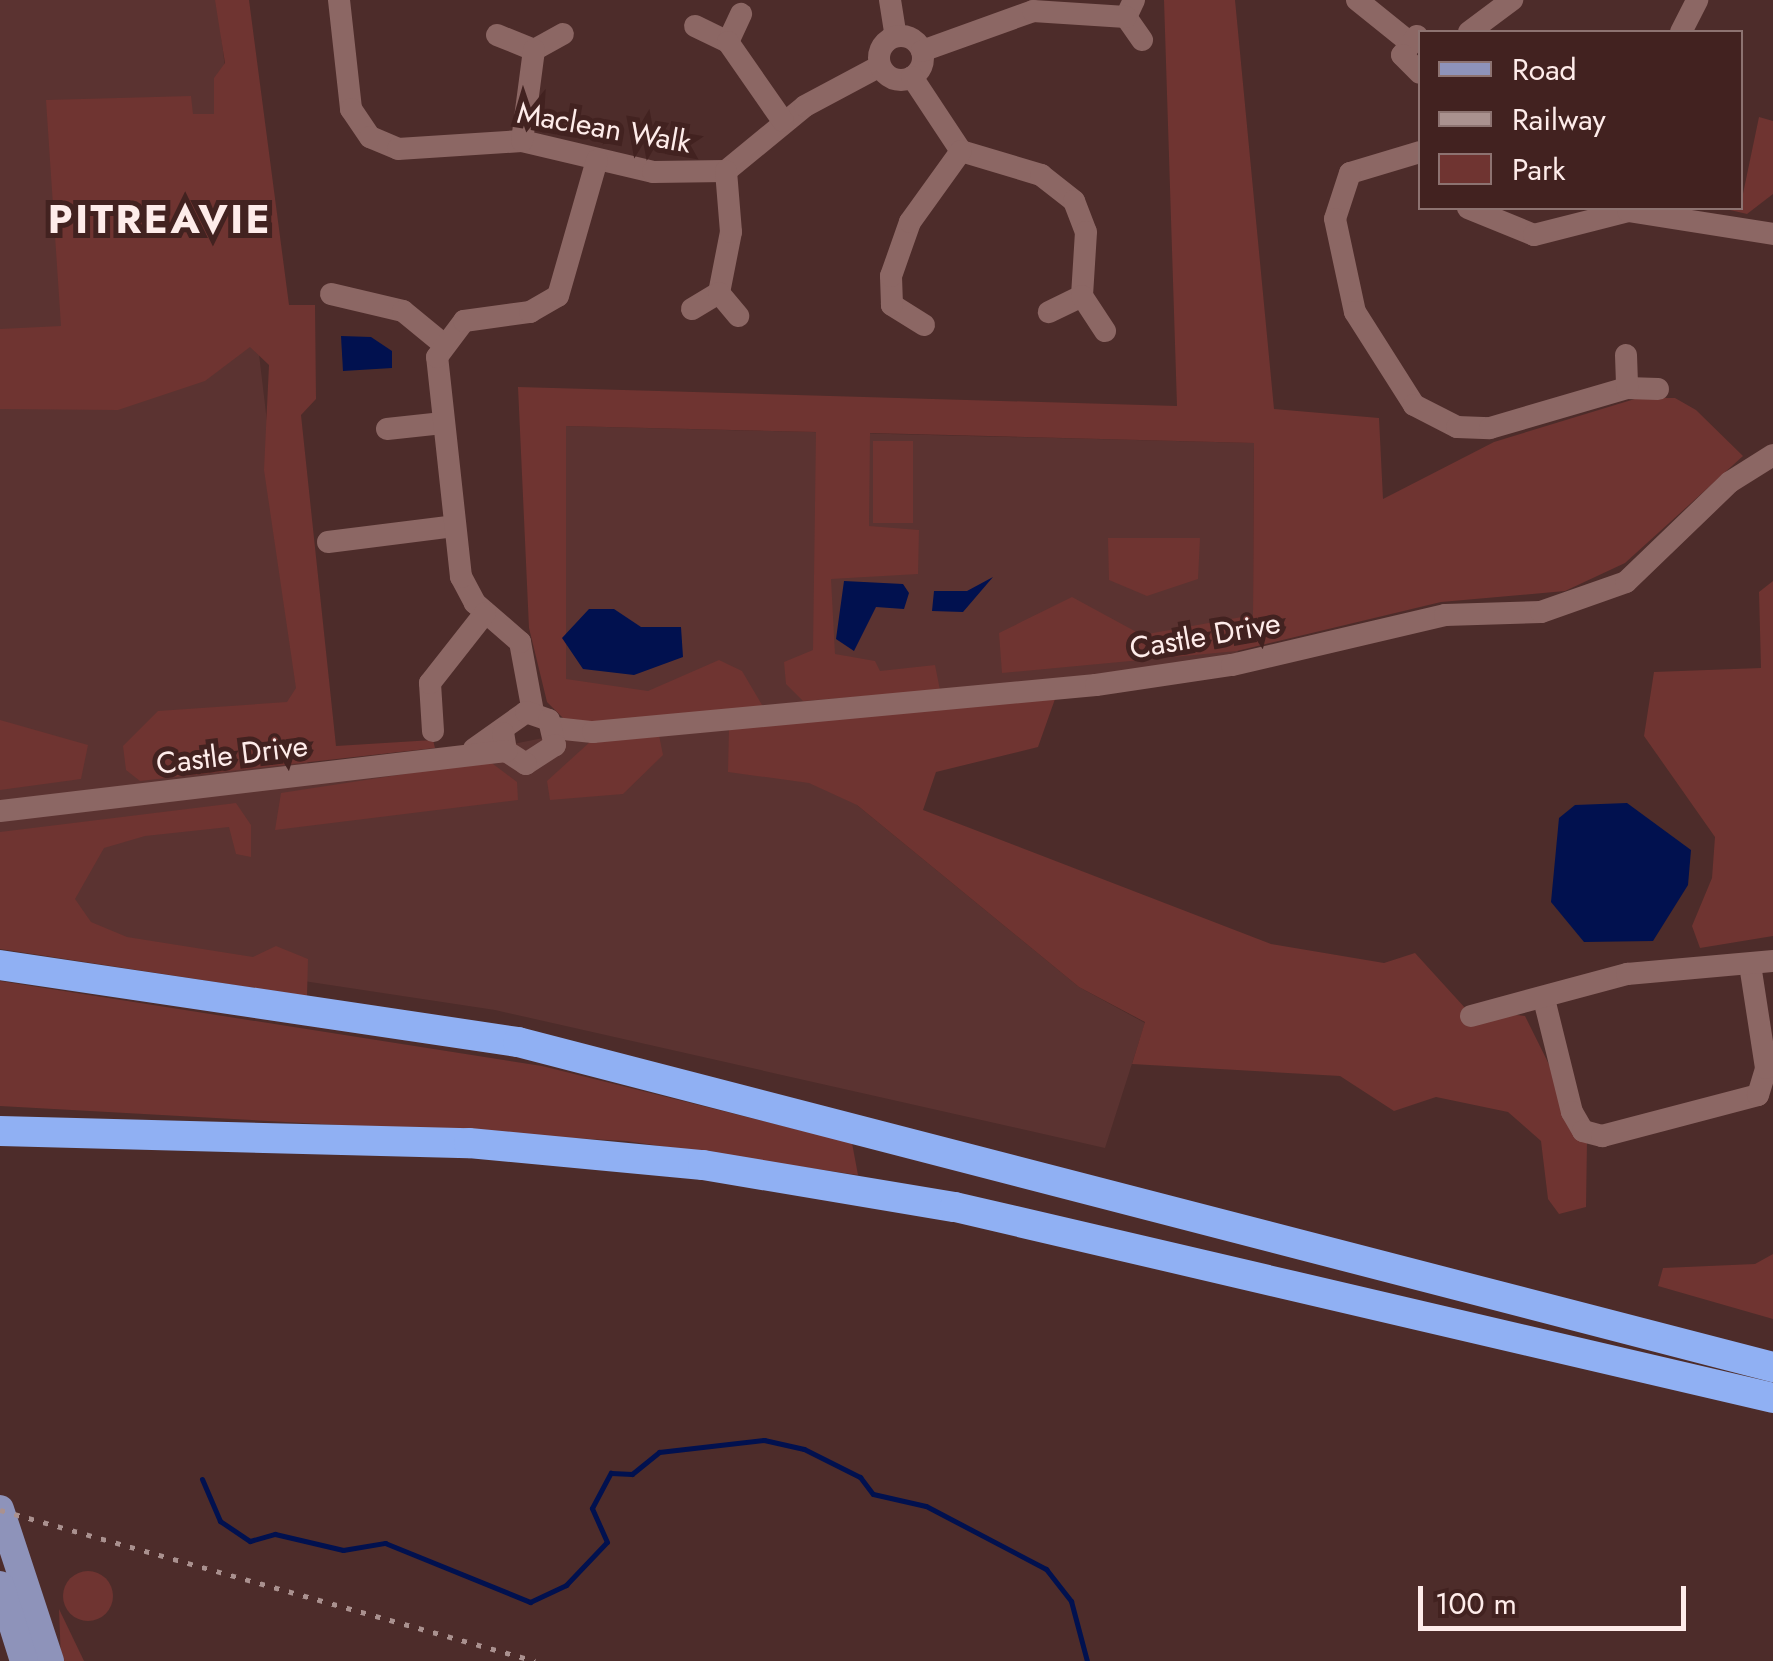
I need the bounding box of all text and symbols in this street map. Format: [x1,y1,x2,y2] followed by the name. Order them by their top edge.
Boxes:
[1418,30,1743,210] legend
[1512,48,1577,91] text: Road
[514,95,694,161] street label: Maclean Walk
[1512,98,1606,141] text: Railway
[1512,148,1565,191] text: Park
[48,195,272,243] district label: PITREAVIE
[1127,605,1283,667] street label: Castle Drive
[154,728,310,782] street label: Castle Drive
[1423,1566,1690,1628] scale bar
[1435,1582,1517,1625] text: 100 m

